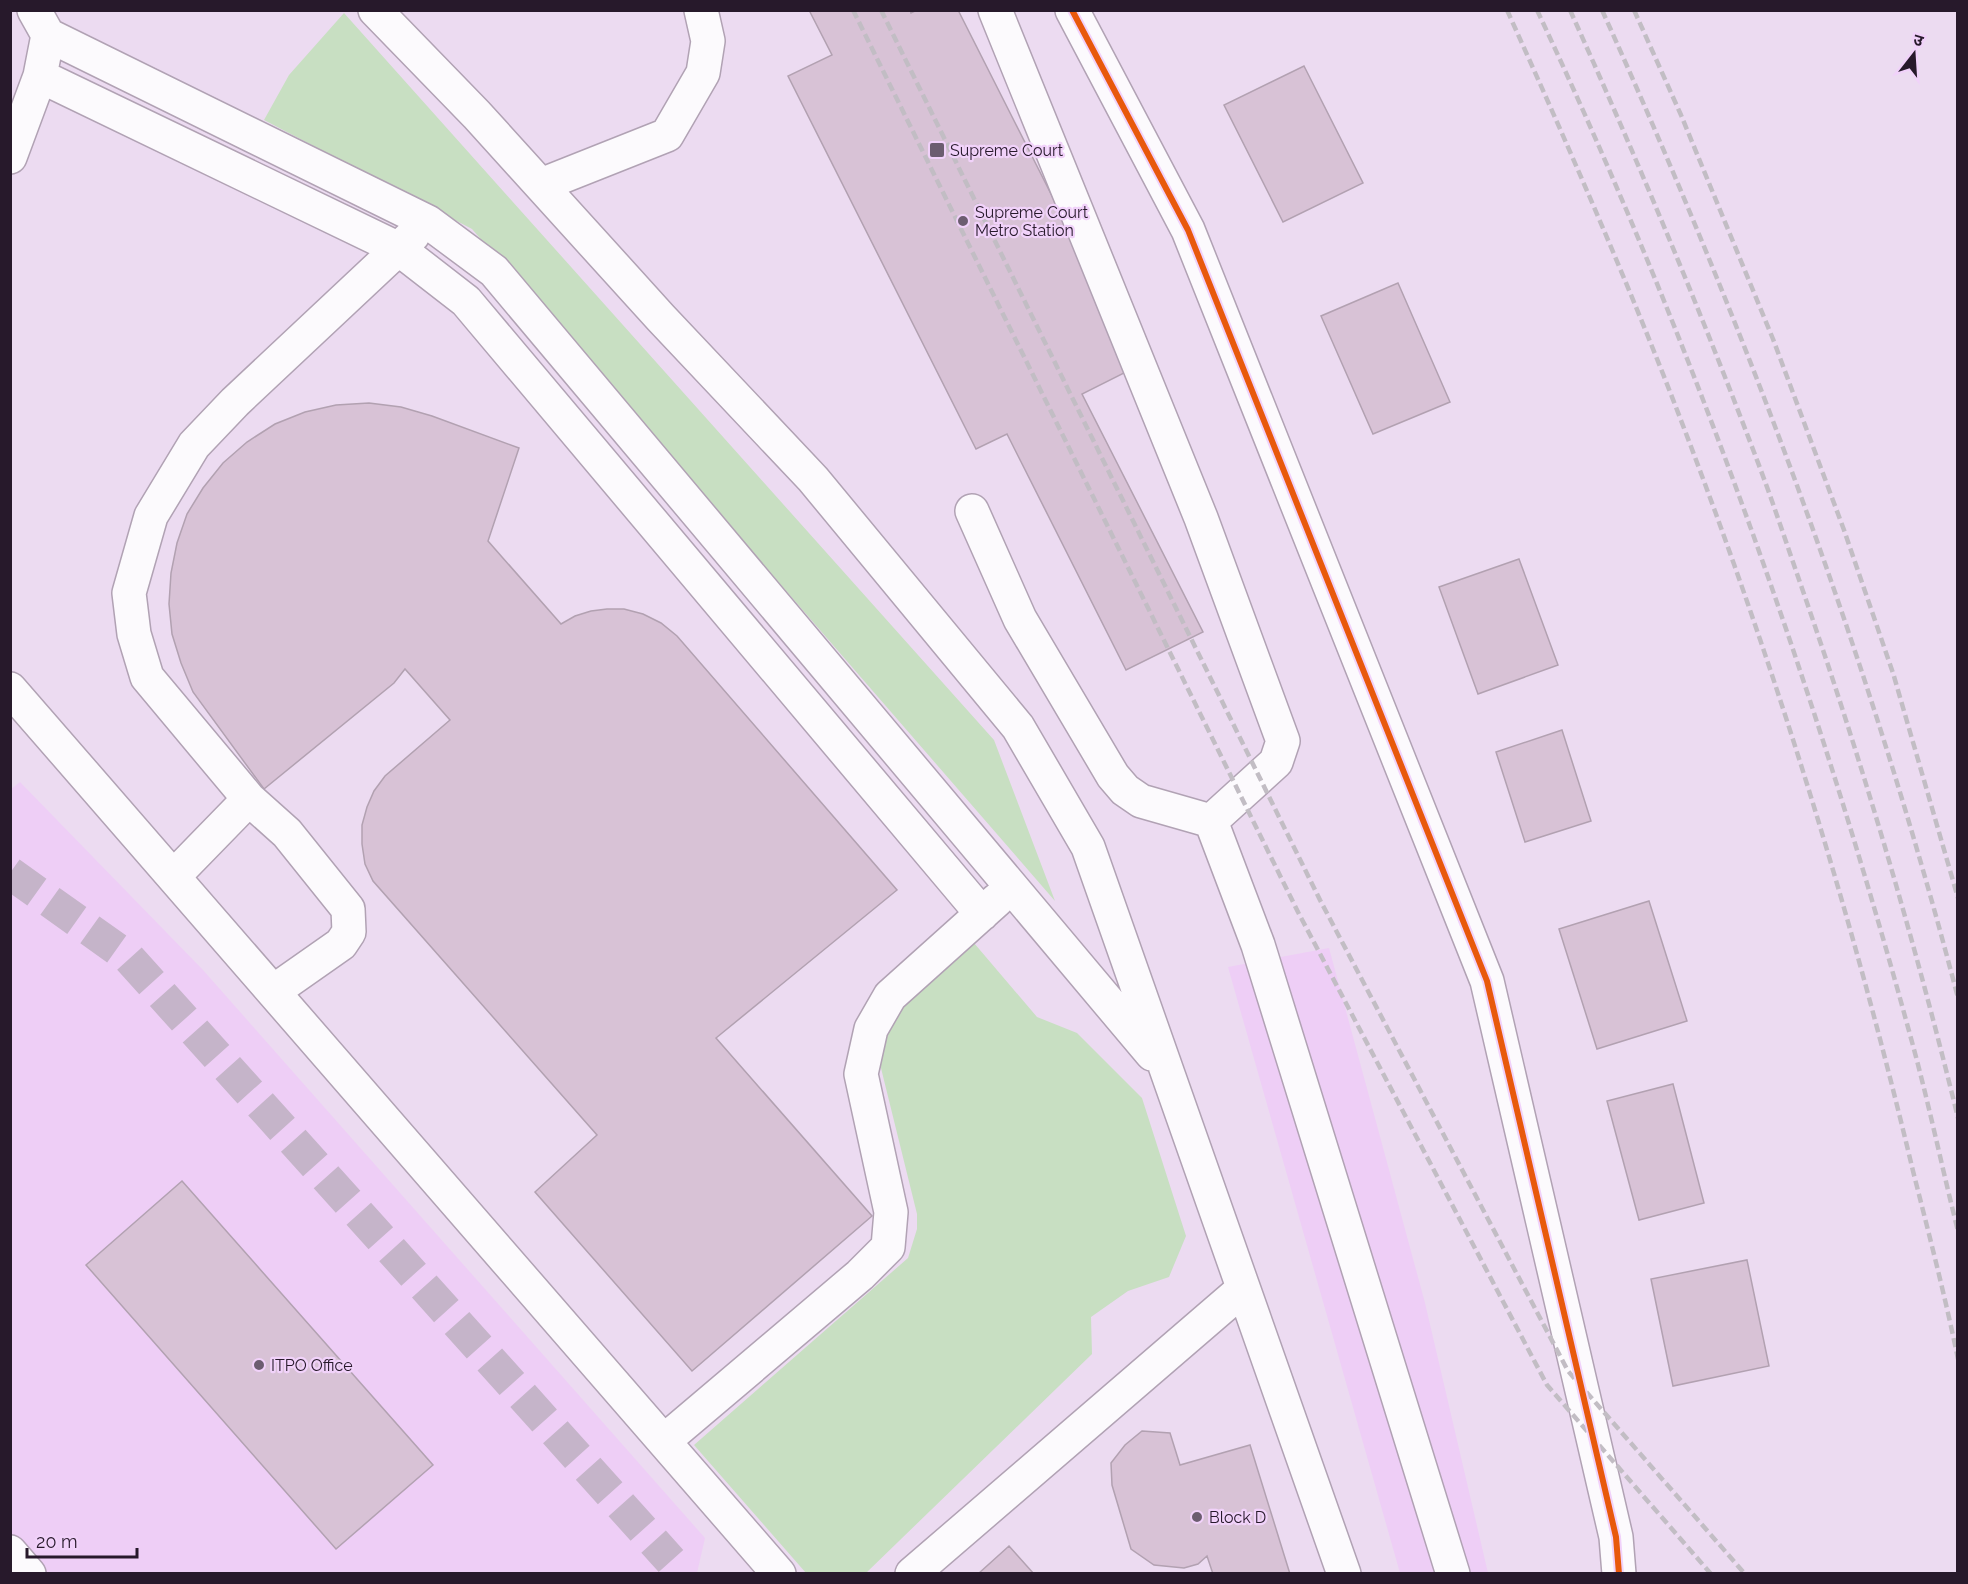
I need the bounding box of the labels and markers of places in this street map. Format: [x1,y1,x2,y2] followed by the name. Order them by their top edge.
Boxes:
[928,141,946,159] marker: Supreme Court
[950,141,1064,160] place label: Supreme Court
[975,203,1089,240] place label: Supreme Court Metro Station
[956,214,970,228] marker: Supreme Court Metro Station
[271,1356,353,1375] place label: ITPO Office
[252,1358,266,1372] marker: ITPO Office
[1209,1508,1266,1527] place label: Block D
[1190,1510,1204,1524] marker: Block D

